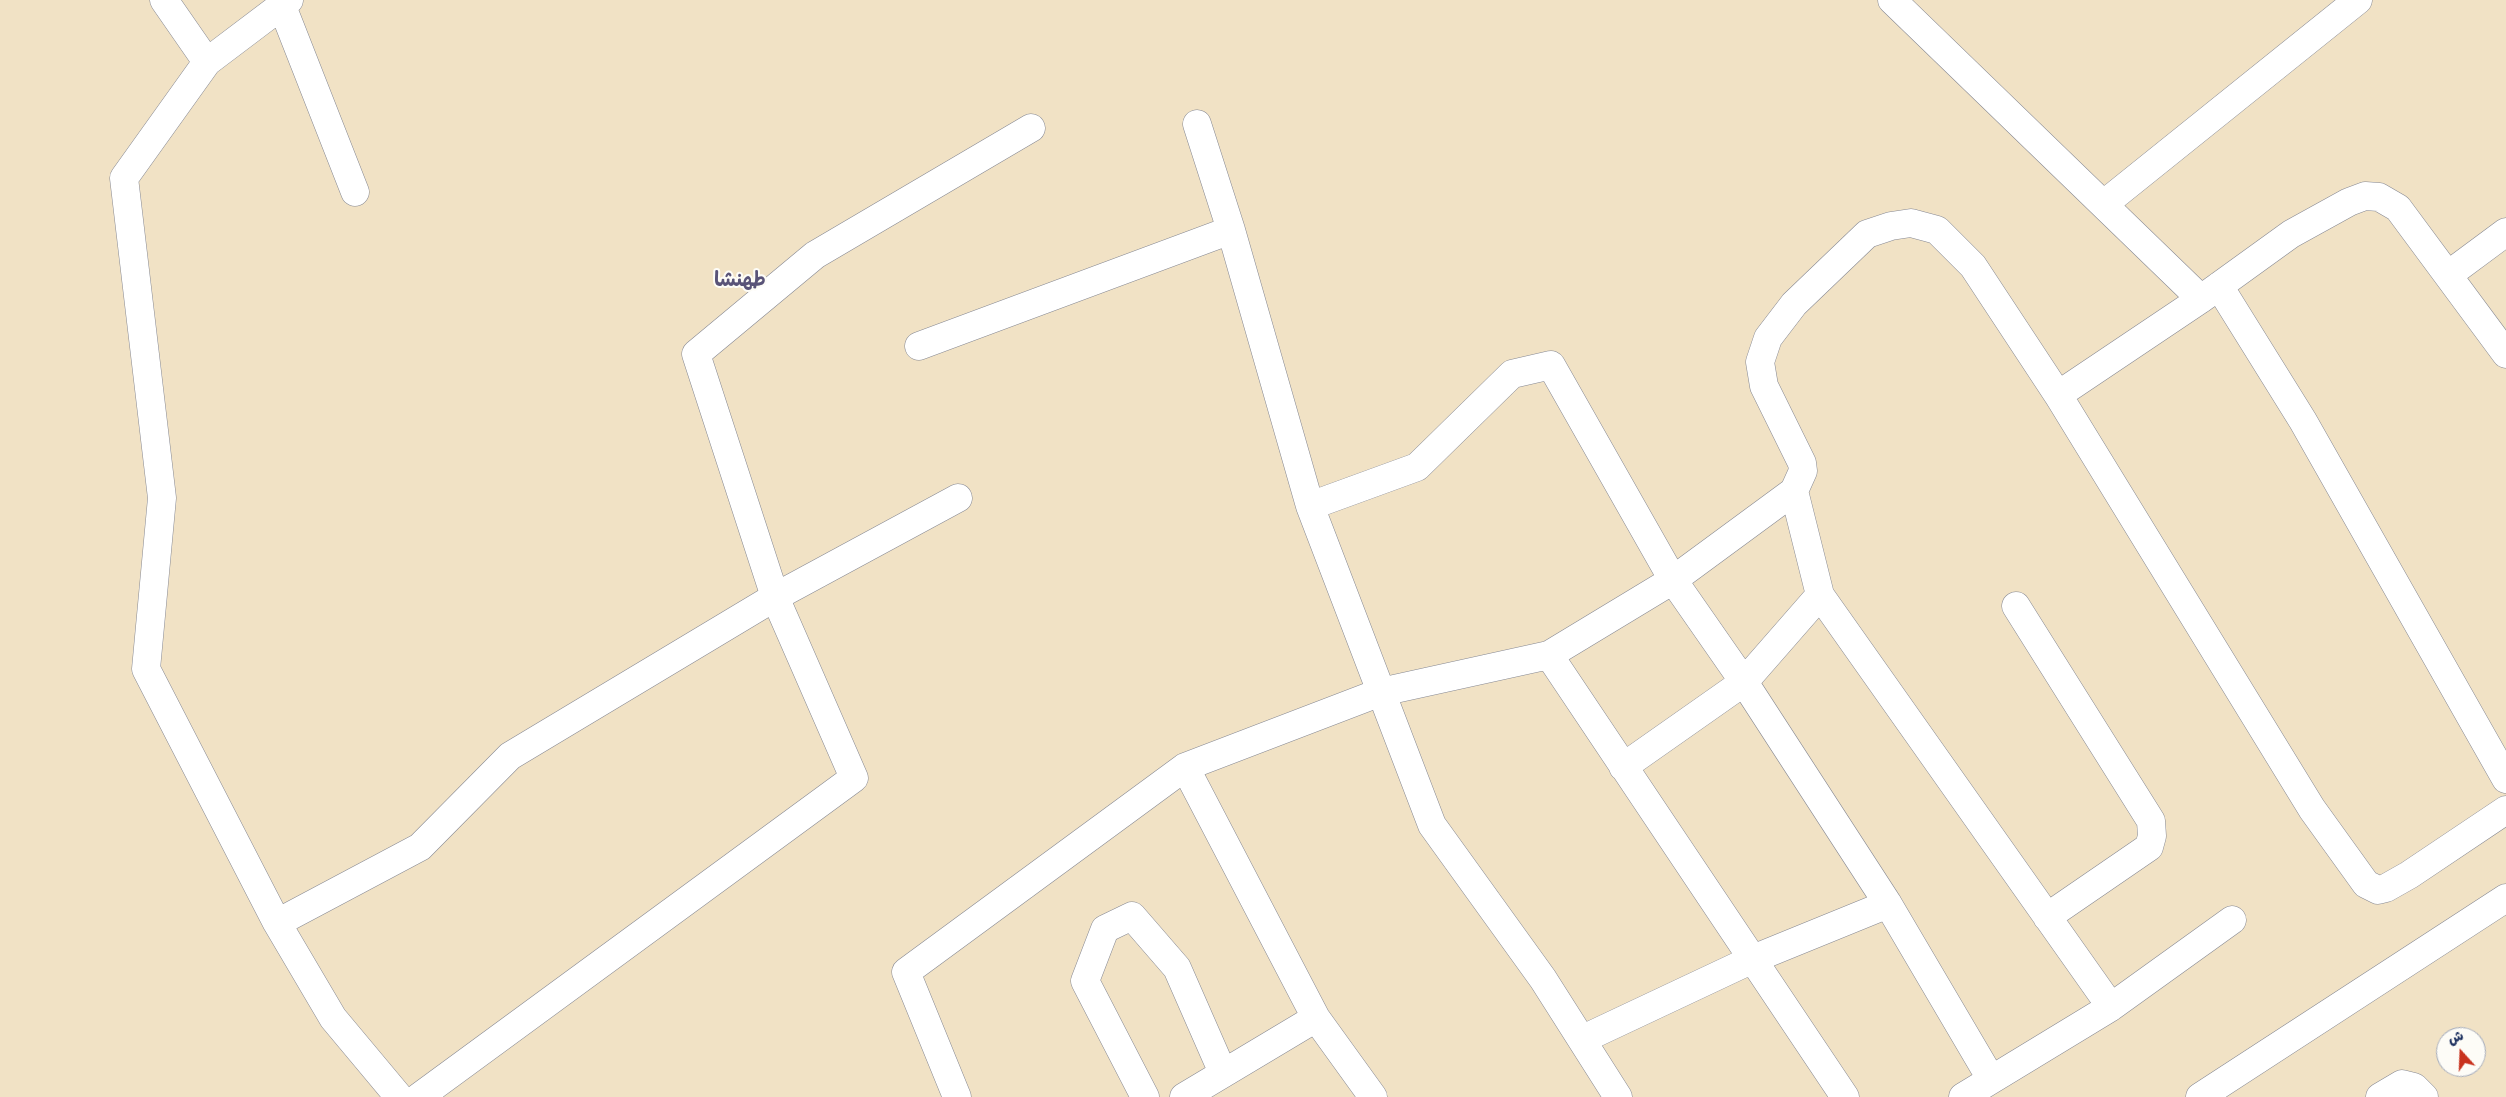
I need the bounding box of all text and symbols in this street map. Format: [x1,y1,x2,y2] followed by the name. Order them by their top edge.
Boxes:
[714,271,766,295] district label: طهنشا
[2445,1026,2467,1051] text: ش
[2436,1027,2486,1077] north arrow

